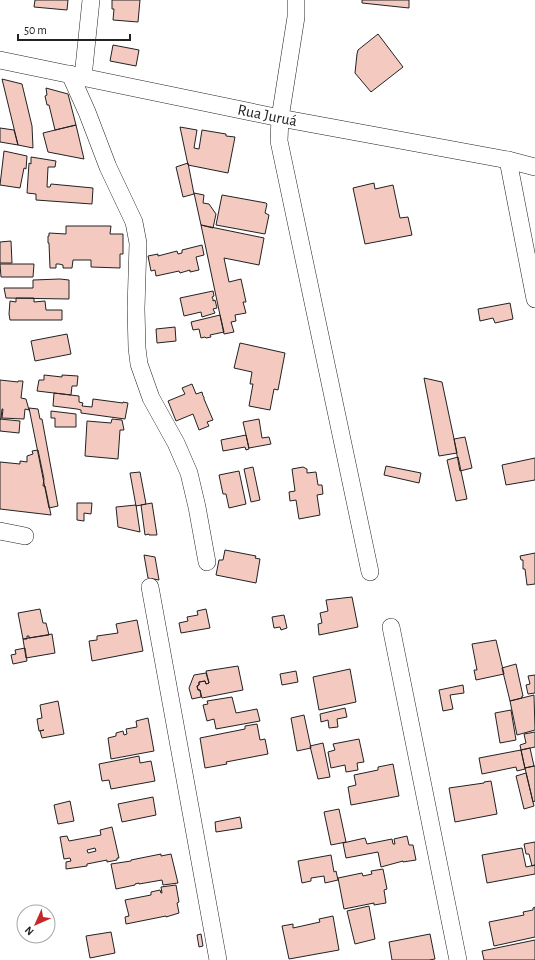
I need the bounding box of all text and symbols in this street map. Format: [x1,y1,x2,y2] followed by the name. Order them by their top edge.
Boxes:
[18,16,130,42] scale bar
[24,24,47,36] text: 50 m
[236,101,298,129] street label: Rua Juruá
[16,904,56,944] north arrow
[23,924,36,937] text: N

